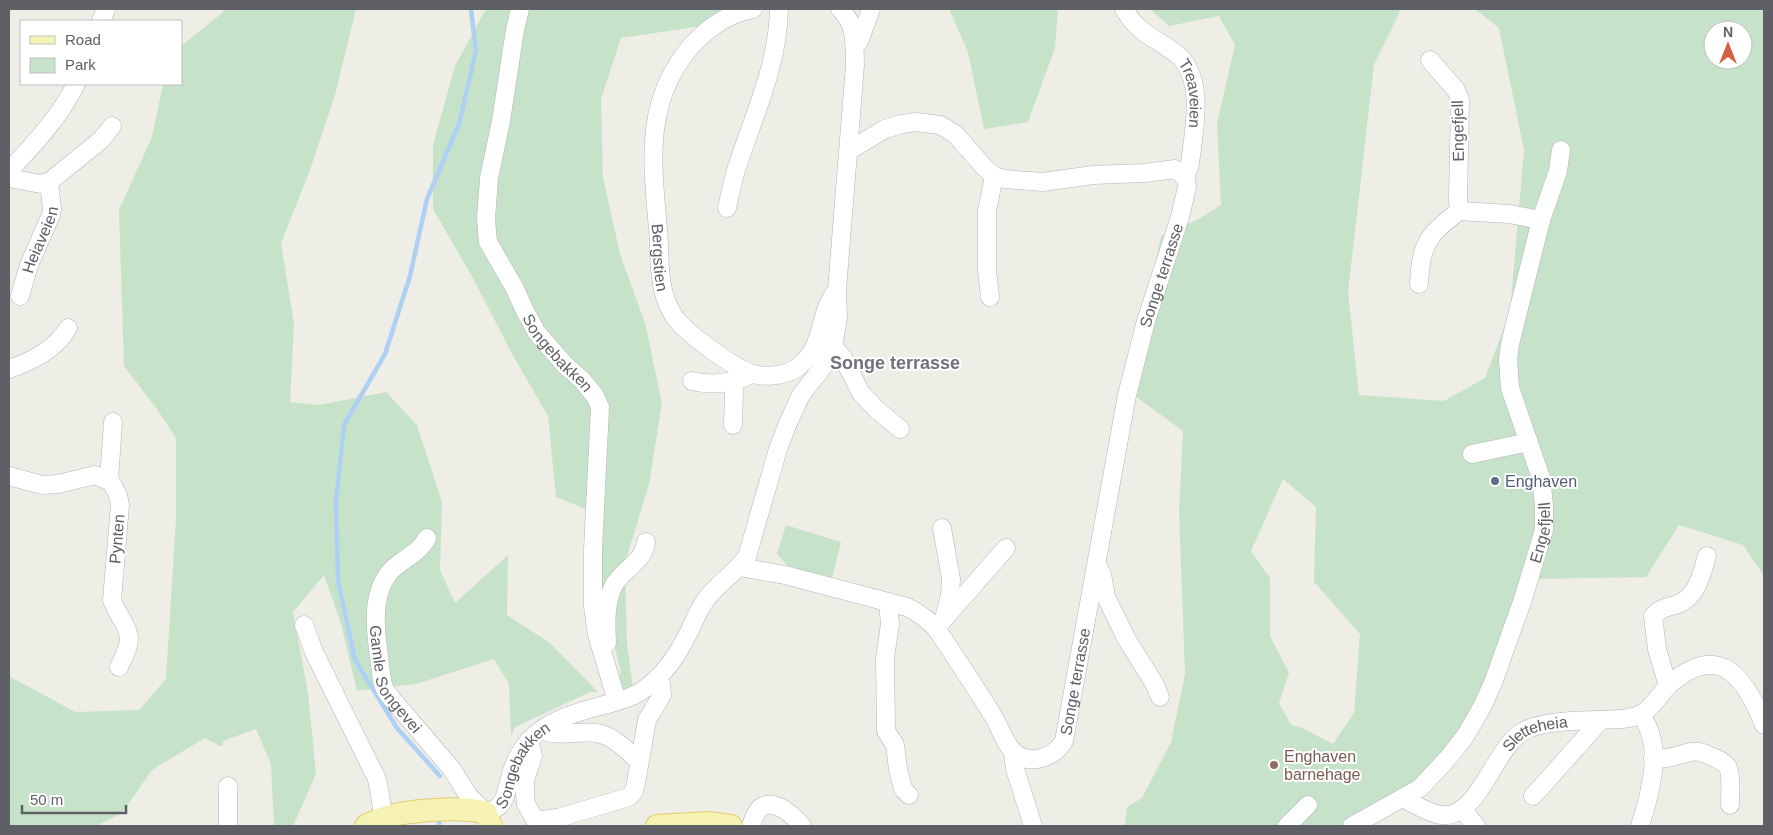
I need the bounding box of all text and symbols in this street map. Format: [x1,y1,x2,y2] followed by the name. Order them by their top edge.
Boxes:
[20,20,182,85] legend
[1703,20,1753,70] north arrow
[1723,24,1733,40] text: N
[65,31,101,48] text: Road
[1176,55,1204,129] street label: Treaveien
[65,56,96,73] text: Park
[1449,100,1467,162] street label: Engefjell
[19,205,61,275] street label: Heiaveien
[1136,221,1186,329] street label: Songe terrasse
[649,223,671,293] street label: Bergstien
[520,311,596,395] street label: Songebakken
[830,353,960,373] district label: Songe terrasse
[1505,473,1577,490] place label: Enghaven
[1489,475,1501,487] marker: Enghaven
[1526,501,1553,565] street label: Engefjell
[106,513,128,565] street label: Pynten
[367,624,425,736] street label: Gamle Songevei
[1057,627,1093,737] street label: Songe terrasse
[1499,713,1568,754] street label: Sletteheia
[492,718,553,812] street label: Songebakken
[1284,748,1361,783] place label: Enghaven barnehage
[1268,759,1280,771] marker: Enghaven barnehage
[22,782,126,814] scale bar
[30,791,63,808] text: 50 m

